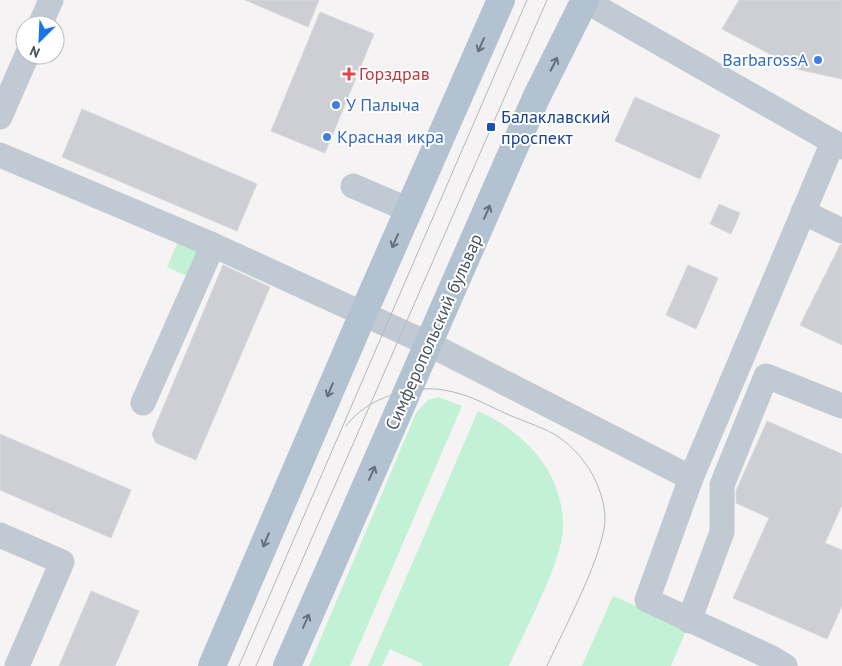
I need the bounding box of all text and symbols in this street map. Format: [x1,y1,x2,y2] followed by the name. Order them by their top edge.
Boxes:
[15,15,65,65] north arrow
[476,37,486,52] one-way arrow
[27,42,43,62] text: N
[722,48,808,71] place label: BarbarossA
[812,54,824,66] marker: BarbarossA
[549,57,559,72] one-way arrow
[359,62,430,85] place label: Горздрав
[343,68,355,80] marker: Горздрав
[346,93,420,116] place label: У Палыча
[330,99,342,111] marker: У Палыча
[501,105,610,149] place label: Балаклавский проспект
[485,121,497,133] marker: Балаклавский проспект
[337,125,444,148] place label: Красная икра
[321,131,333,143] marker: Красная икра
[482,205,492,220] one-way arrow
[380,230,487,434] street label: Симферопольский бульвар
[389,233,399,248] one-way arrow
[325,382,334,397] one-way arrow
[367,466,377,481] one-way arrow
[261,532,271,547] one-way arrow
[302,614,312,629] one-way arrow

